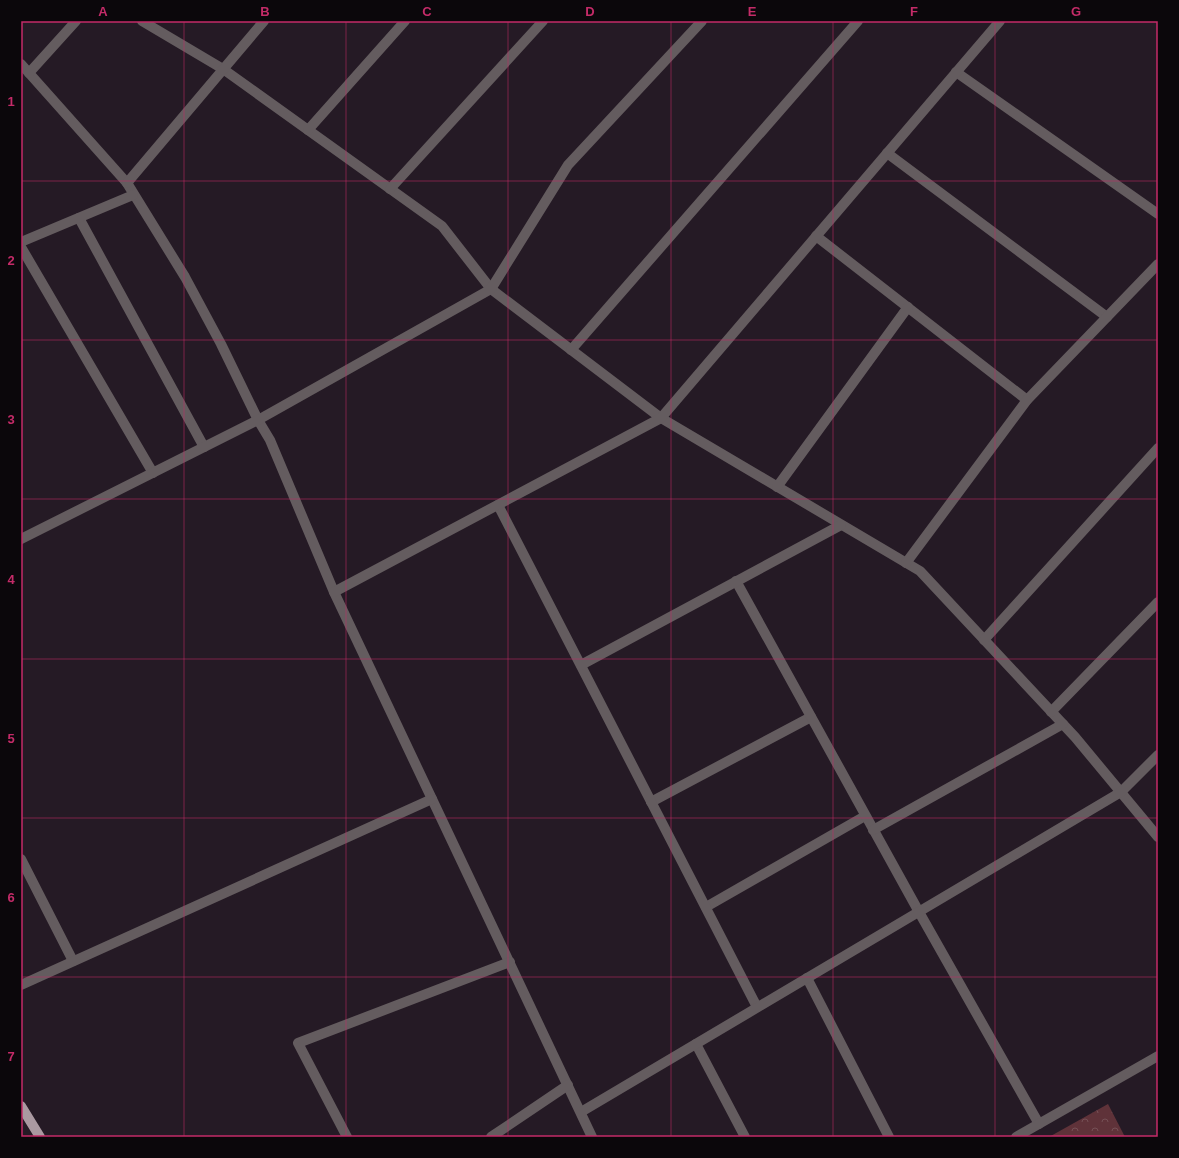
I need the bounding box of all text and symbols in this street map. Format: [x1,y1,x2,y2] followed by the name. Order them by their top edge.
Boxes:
[98,4,108,19] text: A
[260,4,270,19] text: B
[422,4,432,19] text: C
[585,4,595,19] text: D
[748,4,757,19] text: E
[910,4,918,19] text: F
[1071,4,1081,19] text: G
[7,94,15,109] text: 1
[7,253,15,268] text: 2
[7,412,15,427] text: 3
[7,572,15,587] text: 4
[7,731,15,746] text: 5
[7,890,15,905] text: 6
[7,1049,15,1064] text: 7

